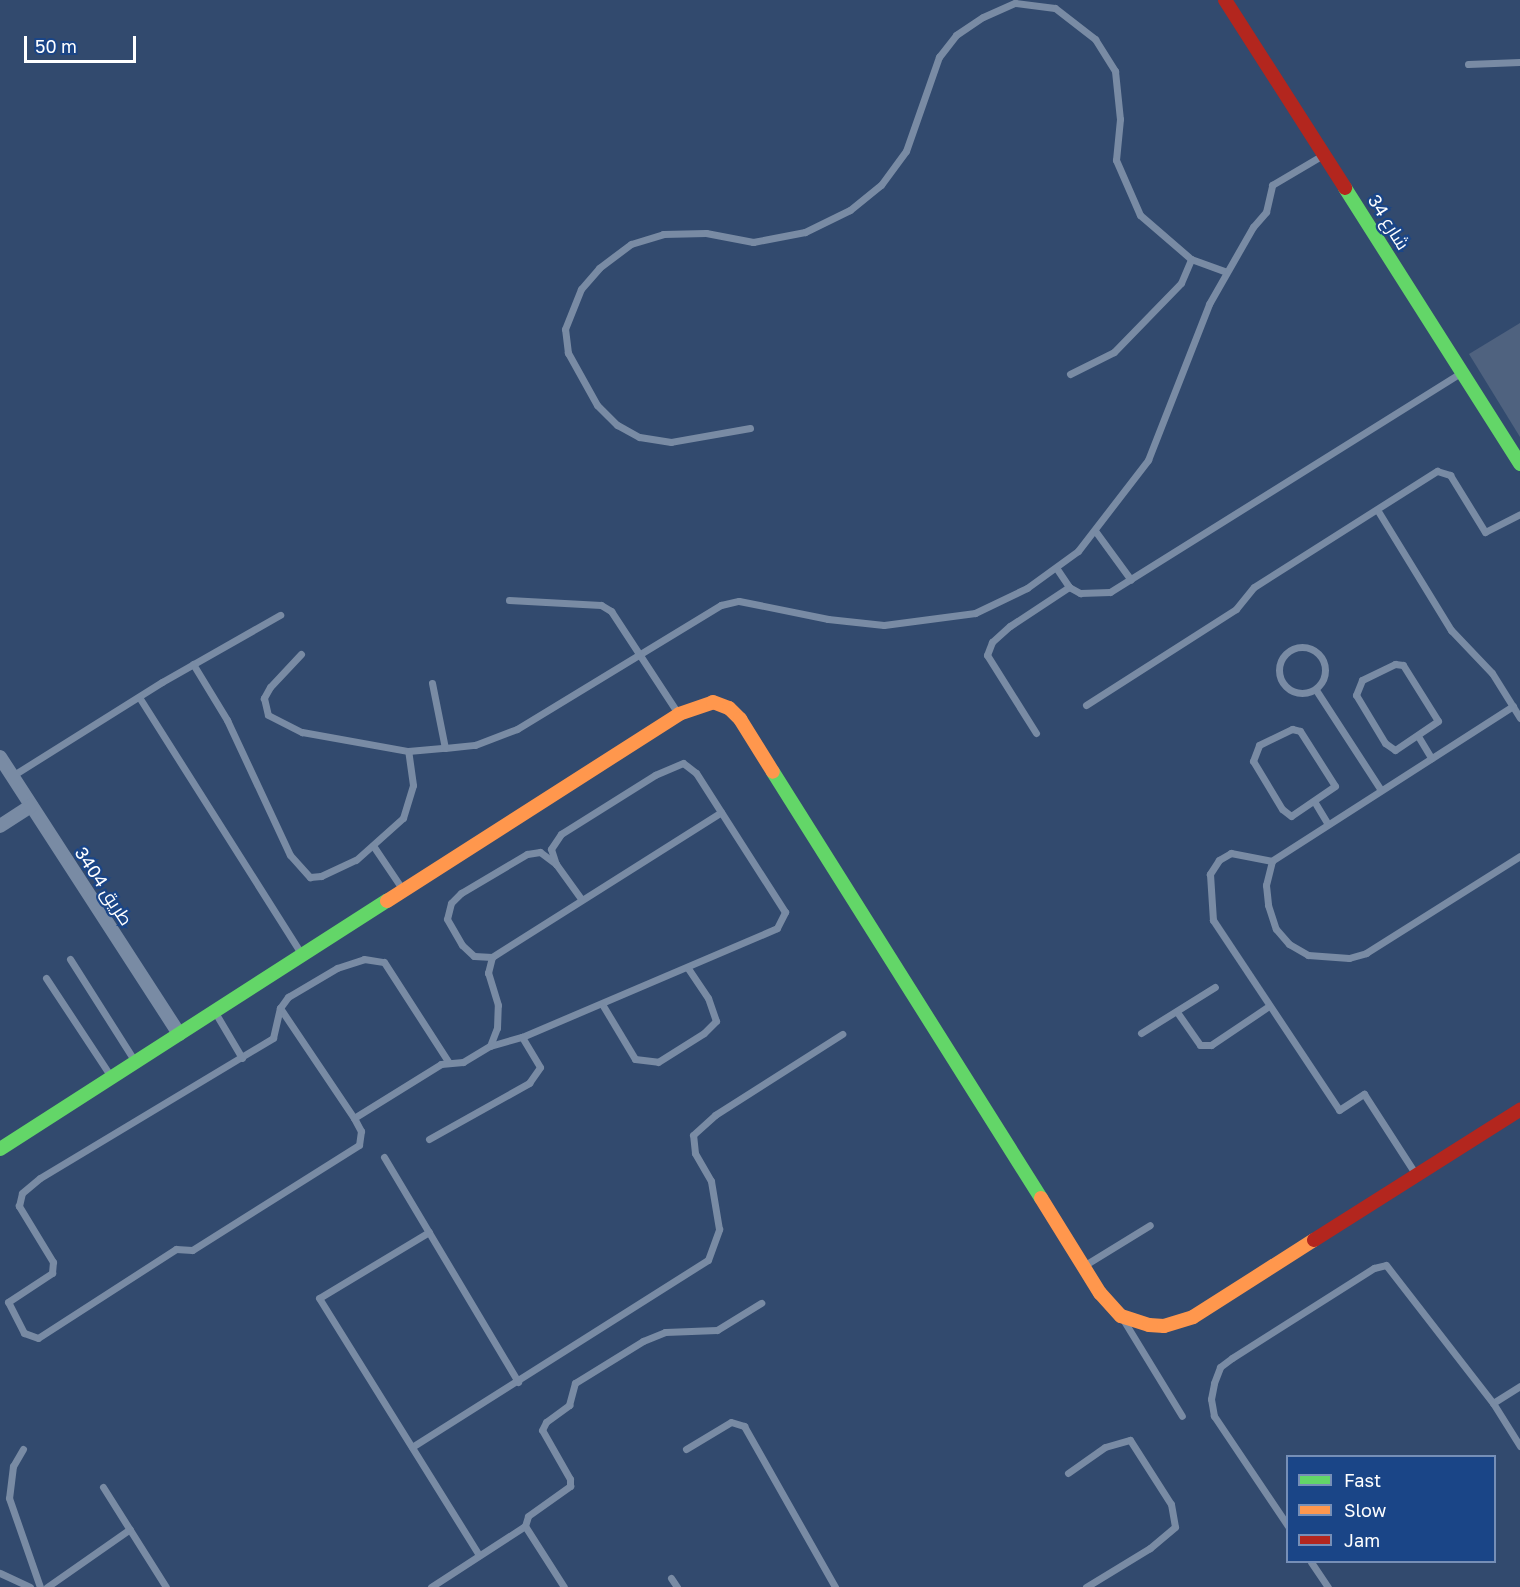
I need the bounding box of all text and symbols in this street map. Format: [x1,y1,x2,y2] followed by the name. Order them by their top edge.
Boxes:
[27,24,140,62] scale bar
[35,35,77,57] text: 50 m
[1364,190,1414,254] street label: شارع 34
[71,843,137,929] street label: طريق 3404
[1286,1455,1496,1563] legend
[1344,1469,1381,1491] text: Fast
[1344,1499,1386,1521] text: Slow
[1344,1529,1380,1551] text: Jam

